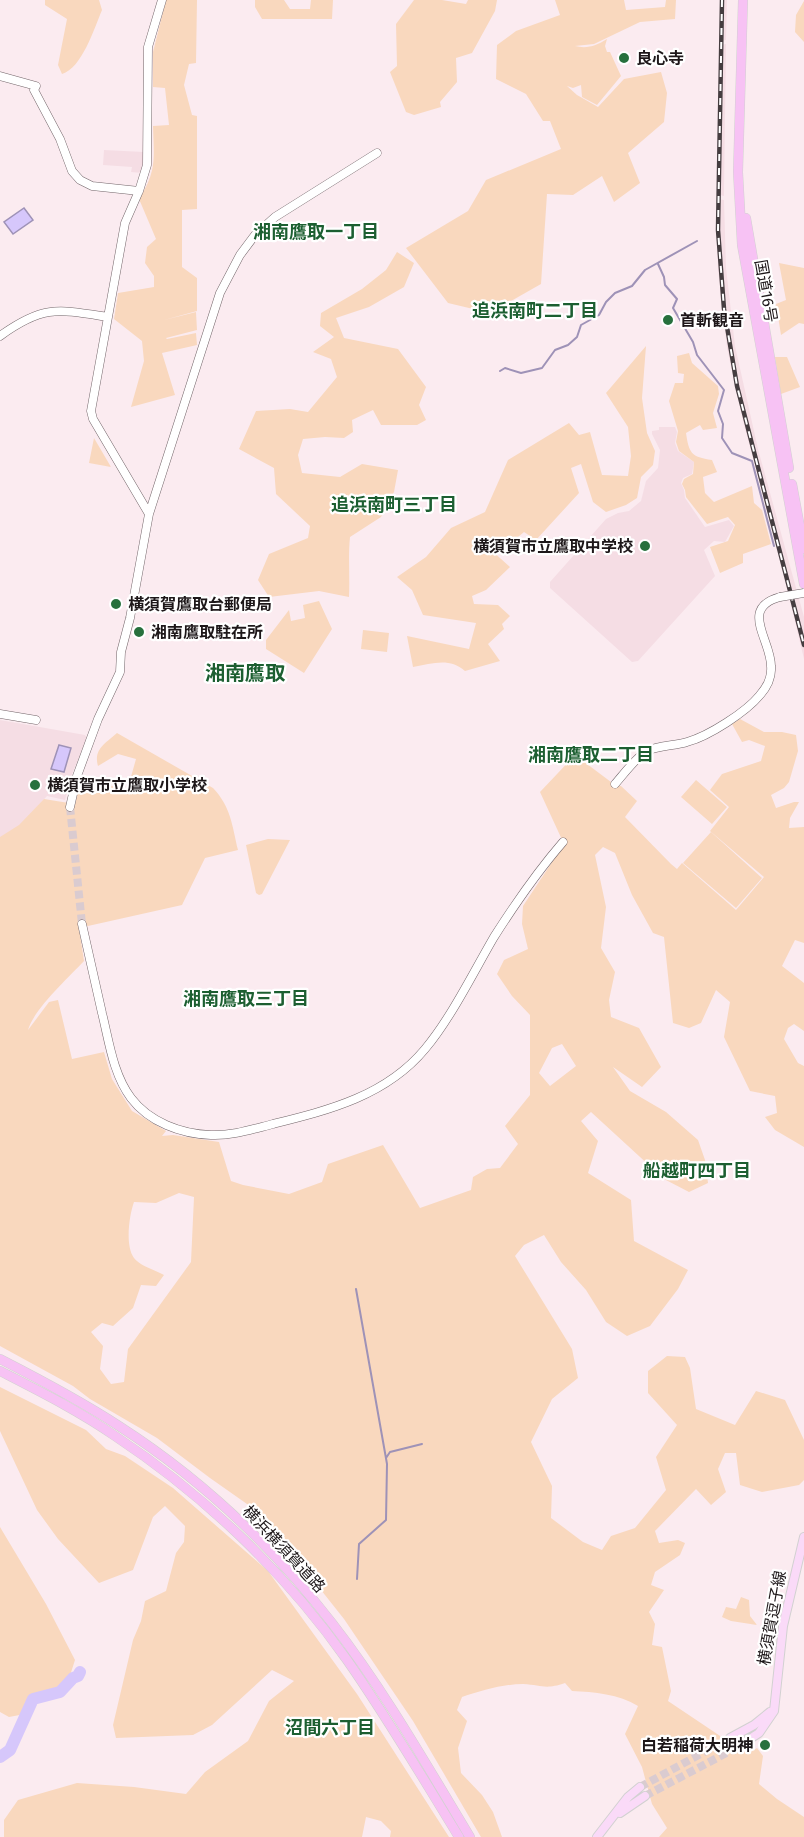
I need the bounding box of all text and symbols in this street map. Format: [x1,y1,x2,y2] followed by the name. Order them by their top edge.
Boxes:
[636,49,684,68] place label: 良心寺
[617,51,631,65] marker: 良心寺
[253,221,379,243] district label: 湘南鷹取一丁目
[751,258,781,324] street label: 国道16号
[472,300,598,322] district label: 追浜南町二丁目
[680,311,744,330] place label: 首斬観音
[661,313,675,327] marker: 首斬観音
[331,494,457,516] district label: 追浜南町三丁目
[473,537,633,556] place label: 横須賀市立鷹取中学校
[638,539,652,553] marker: 横須賀市立鷹取中学校
[128,595,272,614] place label: 横須賀鷹取台郵便局
[109,597,123,611] marker: 横須賀鷹取台郵便局
[151,623,263,642] place label: 湘南鷹取駐在所
[132,625,146,639] marker: 湘南鷹取駐在所
[205,661,286,685] district label: 湘南鷹取
[528,744,654,766] district label: 湘南鷹取二丁目
[47,776,207,795] place label: 横須賀市立鷹取小学校
[28,778,42,792] marker: 横須賀市立鷹取小学校
[183,988,309,1010] district label: 湘南鷹取三丁目
[643,1160,751,1182] district label: 船越町四丁目
[239,1502,329,1596] street label: 横浜横須賀道路
[754,1569,790,1667] street label: 横須賀逗子線
[285,1717,375,1739] district label: 沼間六丁目
[641,1736,753,1755] place label: 白若稲荷大明神
[758,1738,772,1752] marker: 白若稲荷大明神

